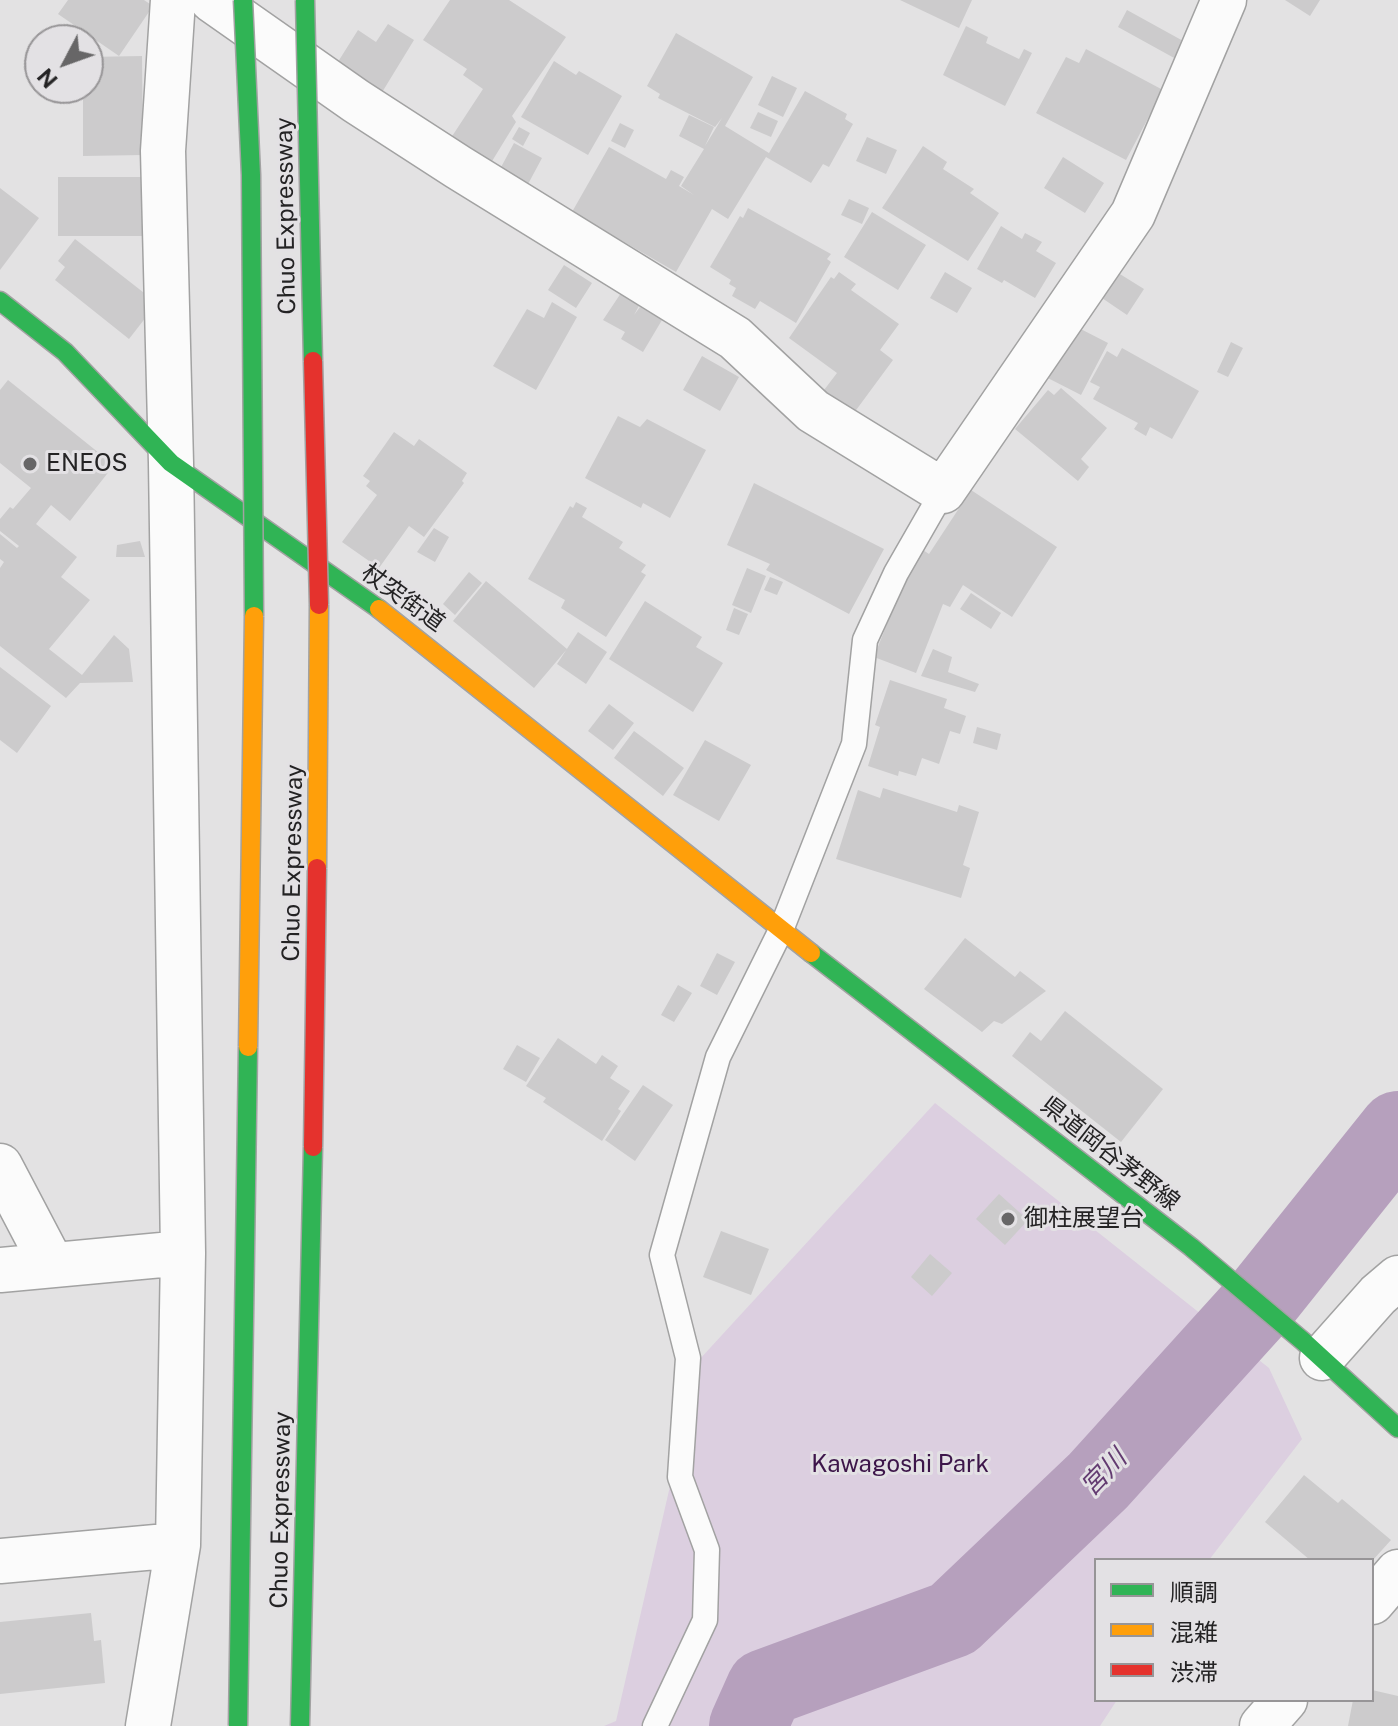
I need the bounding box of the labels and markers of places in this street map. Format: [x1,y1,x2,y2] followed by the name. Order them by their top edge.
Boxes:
[46,450,128,478] place label: ENEOS
[21,455,39,473] marker: ENEOS
[1024,1205,1144,1233] place label: 御柱展望台
[999,1210,1017,1228] marker: 御柱展望台

